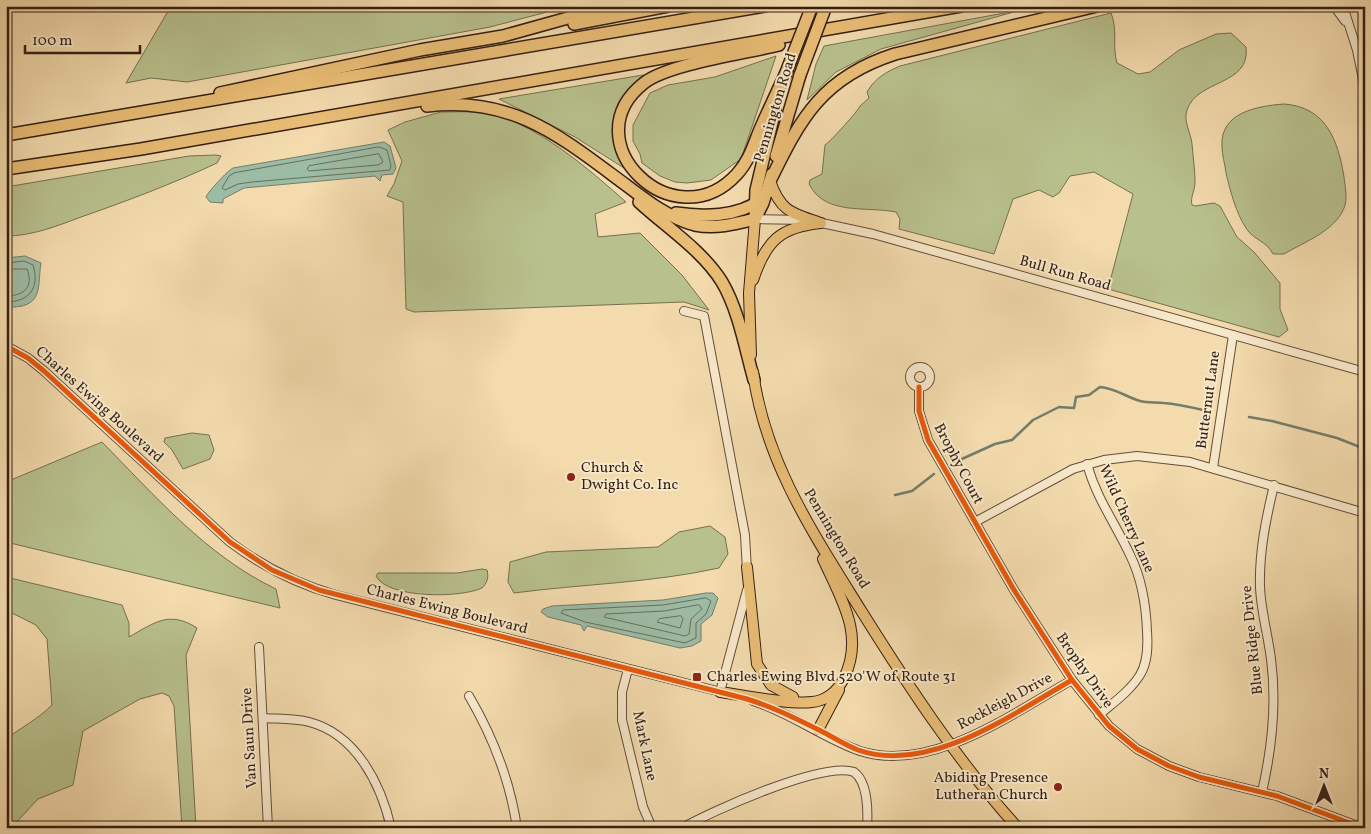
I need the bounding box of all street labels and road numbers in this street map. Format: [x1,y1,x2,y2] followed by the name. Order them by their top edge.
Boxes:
[749,51,803,165] street label: Pennington Road
[1017,251,1113,297] street label: Bull Run Road
[30,342,168,468] street label: Charles Ewing Boulevard
[1192,349,1226,451] street label: Butternut Lane
[928,420,988,508] street label: Brophy Court
[1093,462,1159,576] street label: Wild Cherry Lane
[798,485,874,593] street label: Pennington Road
[364,580,530,640] street label: Charles Ewing Boulevard
[1237,584,1269,696] street label: Blue Ridge Drive
[1050,629,1118,713] street label: Brophy Drive
[954,668,1056,736] street label: Rockleigh Drive
[237,687,263,789] street label: Van Saun Drive
[626,709,662,783] street label: Mark Lane

